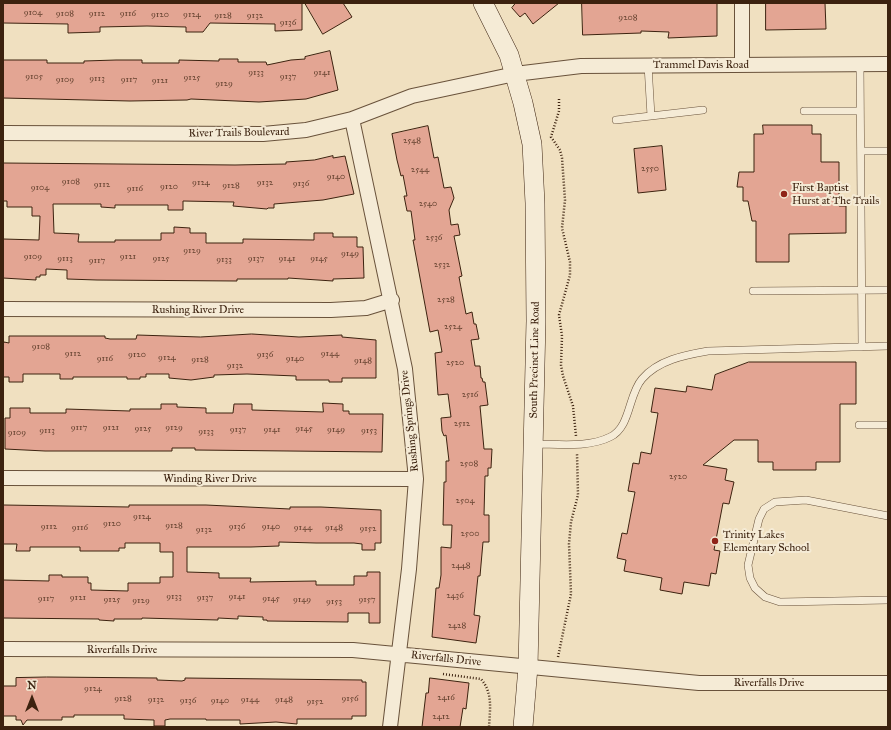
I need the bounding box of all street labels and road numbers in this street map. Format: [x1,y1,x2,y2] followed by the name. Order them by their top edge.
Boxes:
[653,58,749,72] street label: Trammel Davis Road
[188,126,290,140] street label: River Trails Boulevard
[527,301,543,419] street label: South Precinct Line Road
[152,303,244,317] street label: Rushing River Drive
[398,370,422,472] street label: Rushing Springs Drive
[163,472,257,486] street label: Winding River Drive
[87,643,157,657] street label: Riverfalls Drive
[410,649,482,669] street label: Riverfalls Drive
[734,676,804,690] street label: Riverfalls Drive

